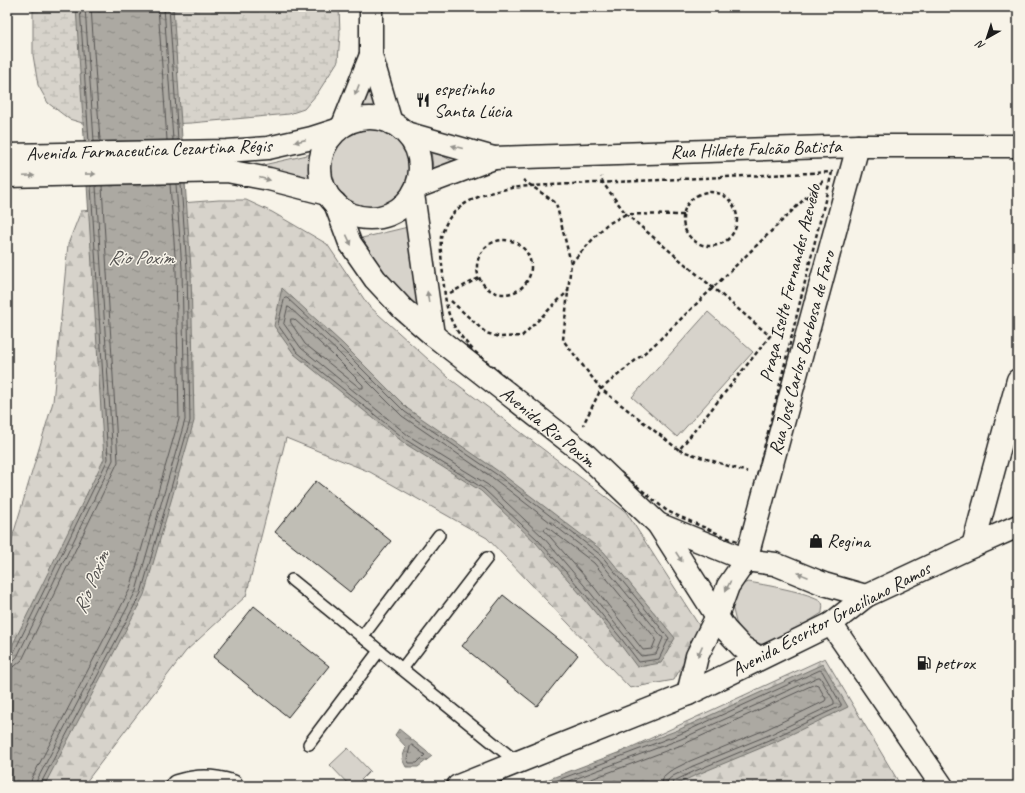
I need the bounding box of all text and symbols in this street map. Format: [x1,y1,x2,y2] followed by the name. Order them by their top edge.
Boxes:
[967,18,1007,58] north arrow
[972,37,988,53] text: N
[434,77,513,123] place label: espetinho Santa Lúcia
[354,85,360,96] one-way arrow
[415,92,431,108] restaurant icon: espetinho Santa Lúcia
[26,134,274,166] street label: Avenida Farmaceutica Cezartina Régis
[670,134,843,164] street label: Rua Hildete Falcão Batista
[294,138,306,144] one-way arrow
[451,144,463,150] one-way arrow
[84,171,97,177] one-way arrow
[23,172,35,179] one-way arrow
[259,176,272,182] one-way arrow
[754,180,827,384] street label: Praça Iselte Fernandes Azevedo
[346,234,352,245] one-way arrow
[108,245,177,270] water label: Rio Poxim
[763,246,841,458] street label: Rua José Carlos Barbosa de Faro
[425,291,431,303] one-way arrow
[495,381,602,474] street label: Avenida Rio Poxim
[827,529,872,553] place label: Regina
[808,533,824,549] shop icon: Regina
[67,544,116,617] water label: Rio Poxim
[675,552,683,562] one-way arrow
[727,556,936,682] street label: Avenida Escritor Graciliano Ramos
[797,572,808,578] one-way arrow
[725,581,731,592] one-way arrow
[697,646,703,657] one-way arrow
[935,651,976,675] place label: petrox
[916,655,932,671] fuel station icon: petrox

